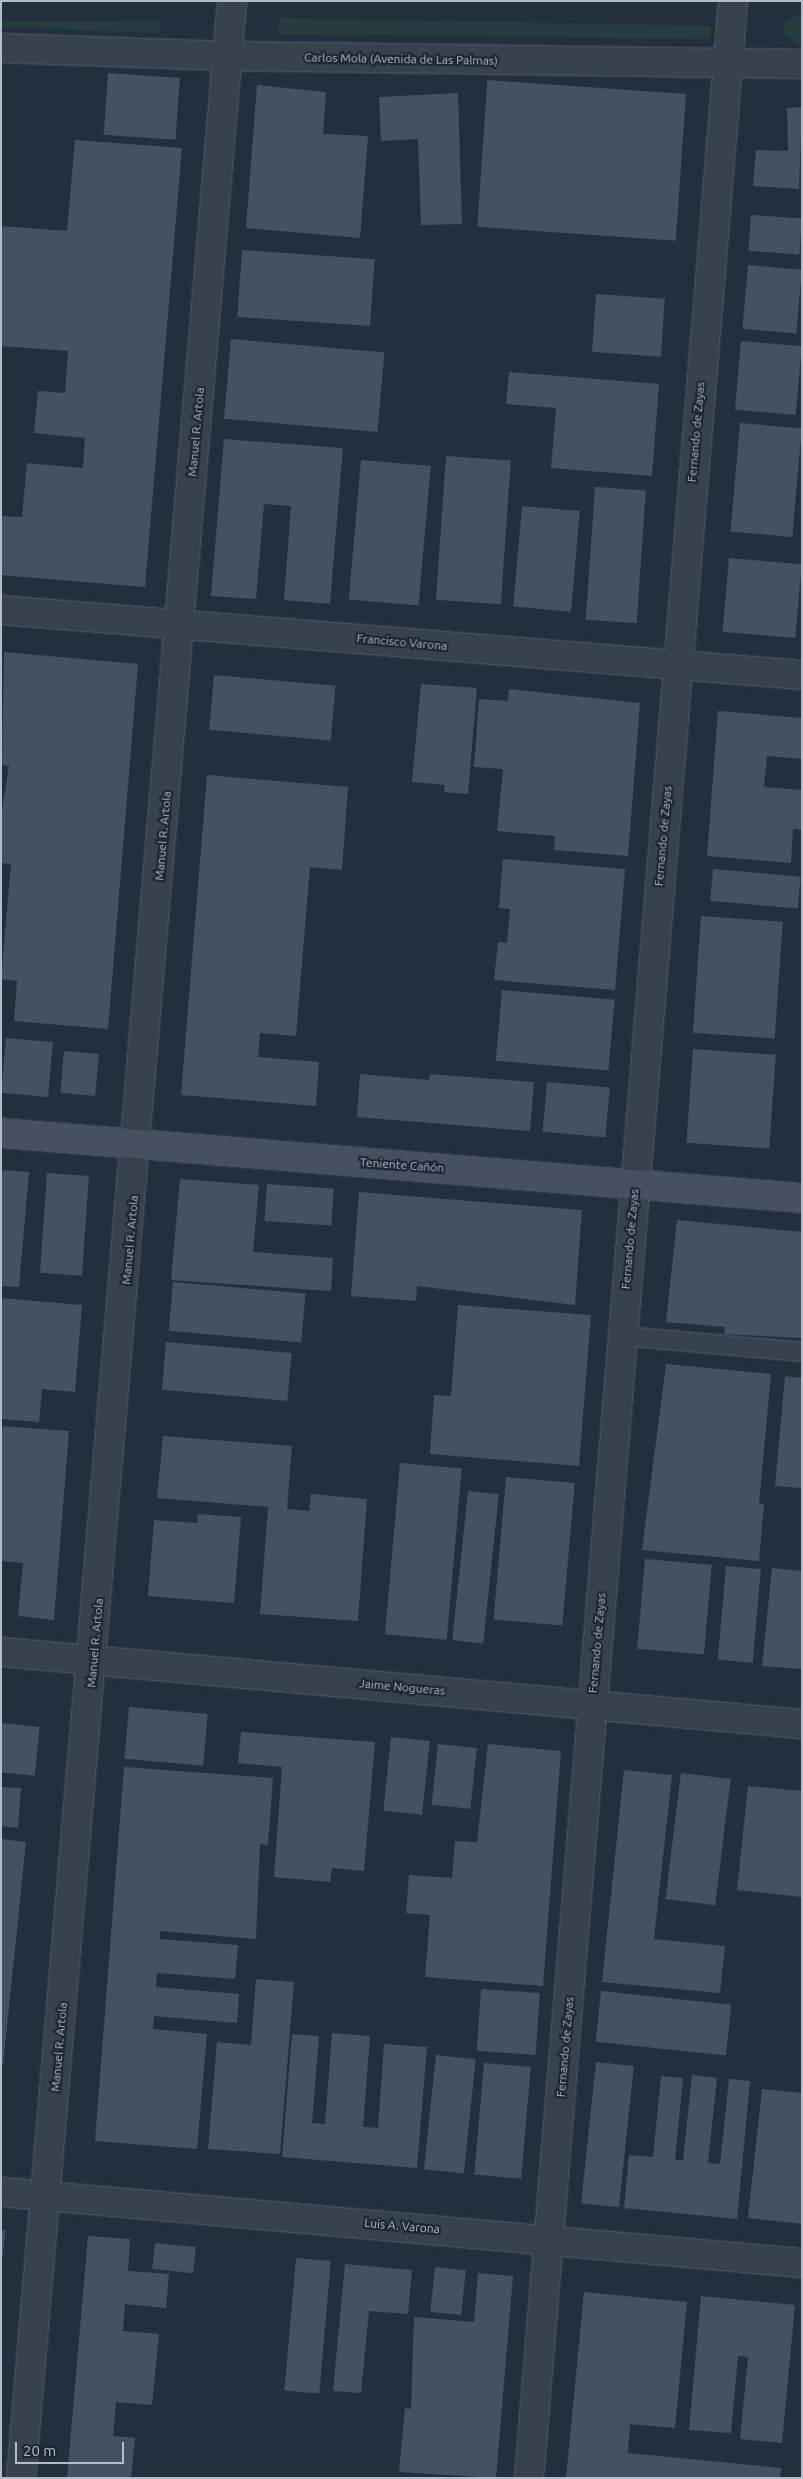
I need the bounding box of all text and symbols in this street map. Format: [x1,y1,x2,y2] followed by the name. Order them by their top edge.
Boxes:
[304,50,498,68] street label: Carlos Mola (Avenida de Las Palmas)
[684,381,708,483] street label: Fernando de Zayas
[185,387,207,477] street label: Manuel R. Artola
[356,631,448,653] street label: Francisco Varona
[651,785,675,887] street label: Fernando de Zayas
[152,791,174,881] street label: Manuel R. Artola
[359,1155,445,1175] street label: Teniente Cañón
[618,1188,642,1290] street label: Fernando de Zayas
[119,1195,141,1285] street label: Manuel R. Artola
[585,1592,609,1694] street label: Fernando de Zayas
[84,1598,106,1688] street label: Manuel R. Artola
[358,1676,446,1698] street label: Jaime Nogueras
[553,1996,577,2098] street label: Fernando de Zayas
[48,2002,70,2092] street label: Manuel R. Artola
[364,2216,440,2236] street label: Luis A. Varona
[18,2432,126,2464] scale bar
[23,2442,56,2459] text: 20 m

